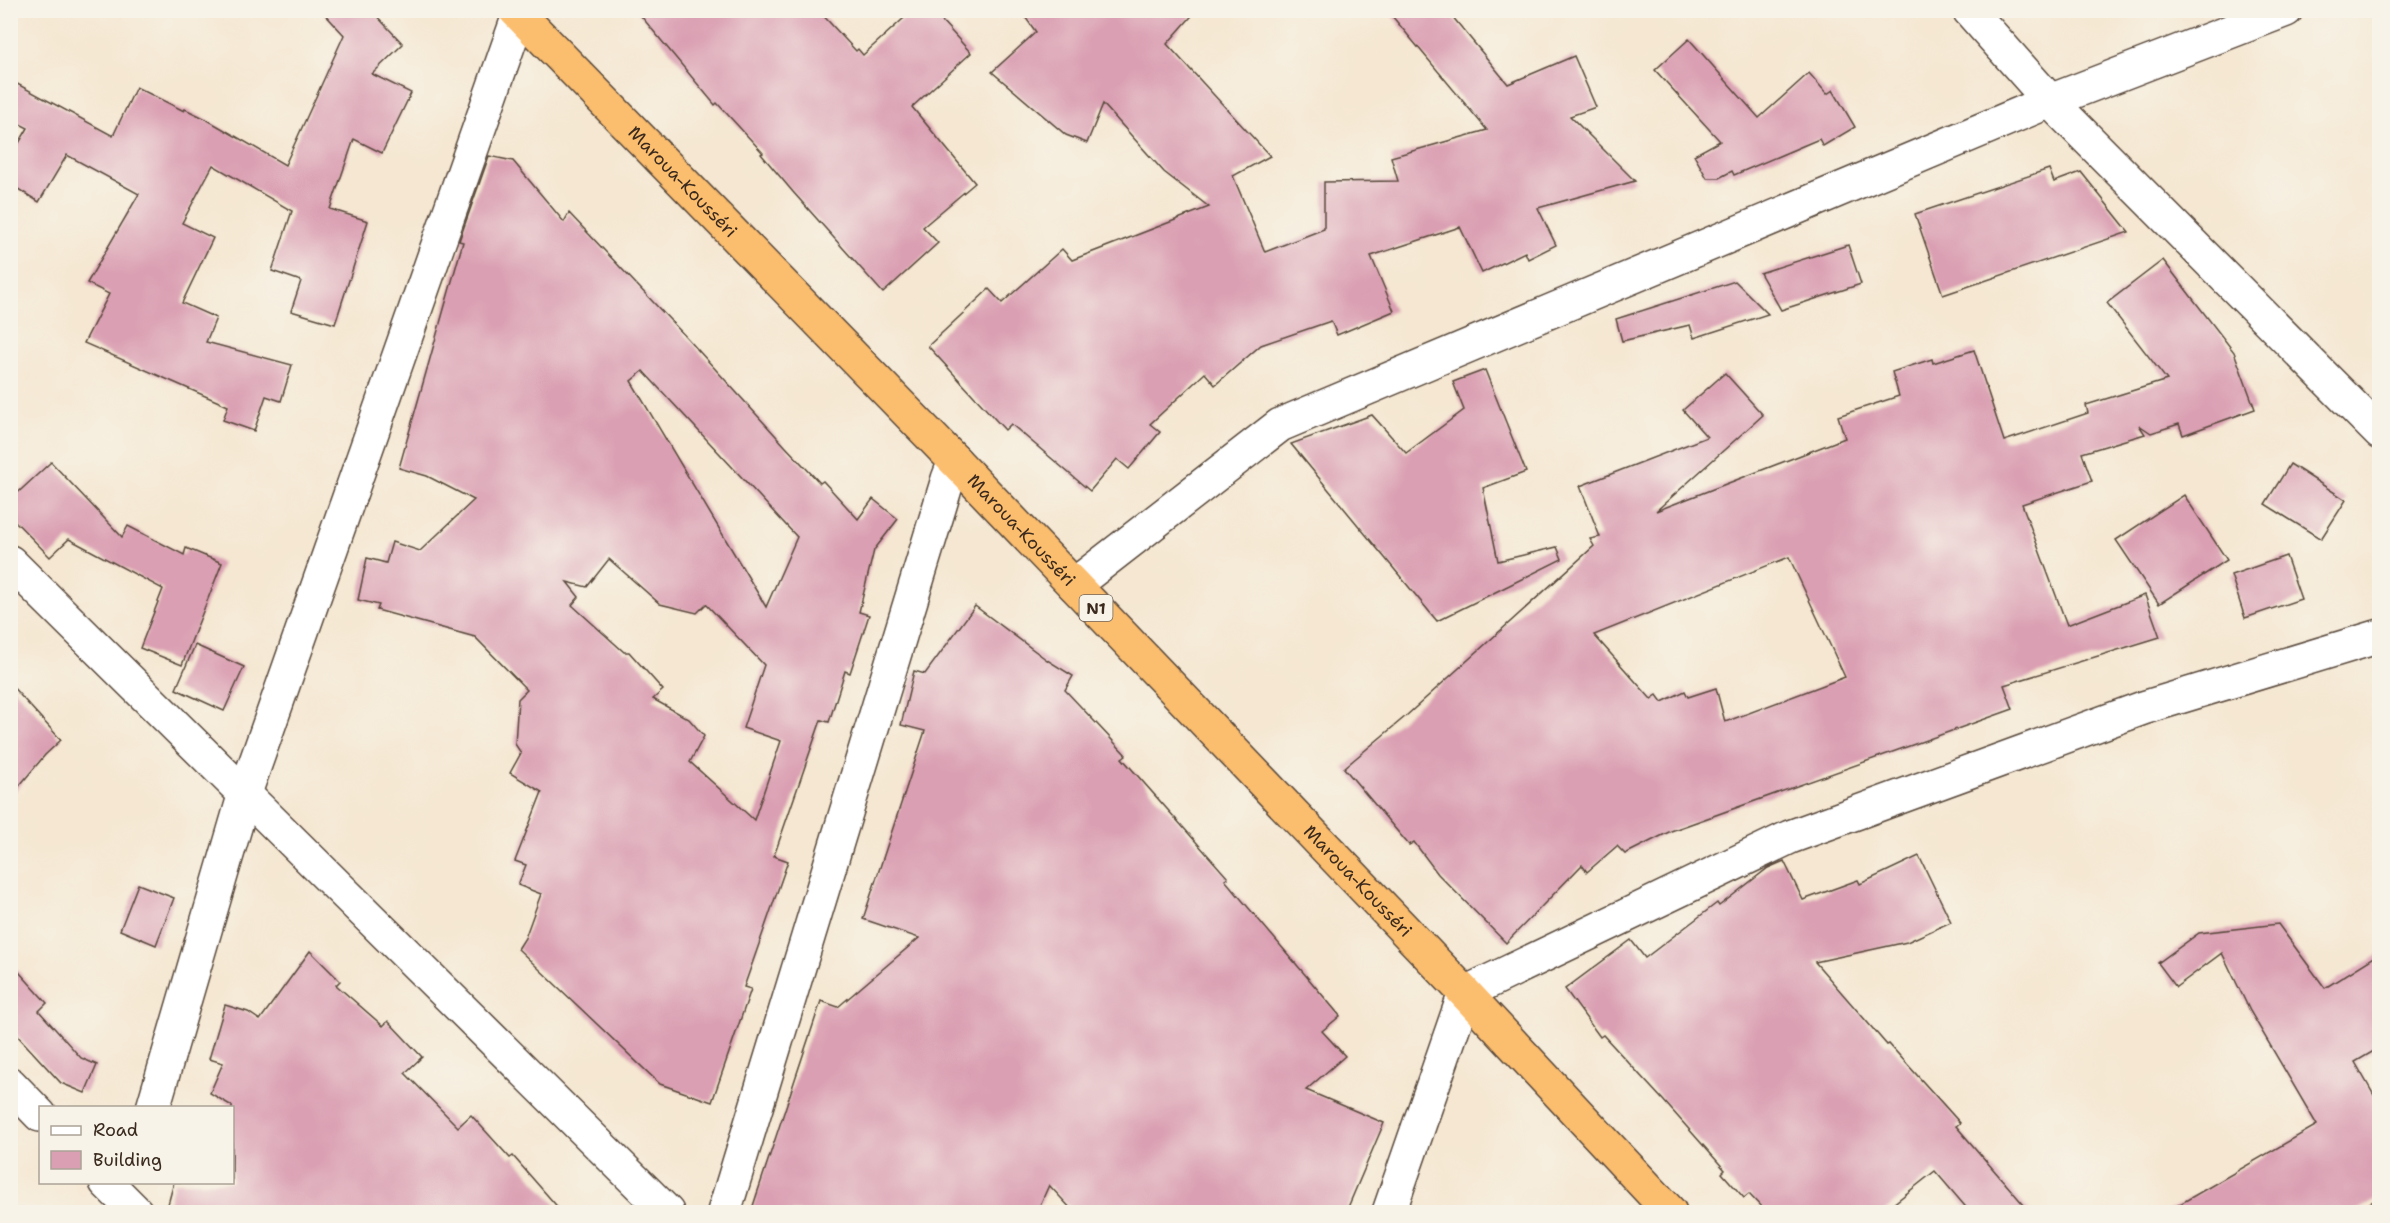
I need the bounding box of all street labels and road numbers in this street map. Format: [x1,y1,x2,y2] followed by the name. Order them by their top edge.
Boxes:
[623,121,743,243] street label: Maroua-Kousséri
[962,469,1081,592] street label: Maroua-Kousséri
[1080,595,1112,621] road number: N1
[1298,820,1417,942] street label: Maroua-Kousséri

